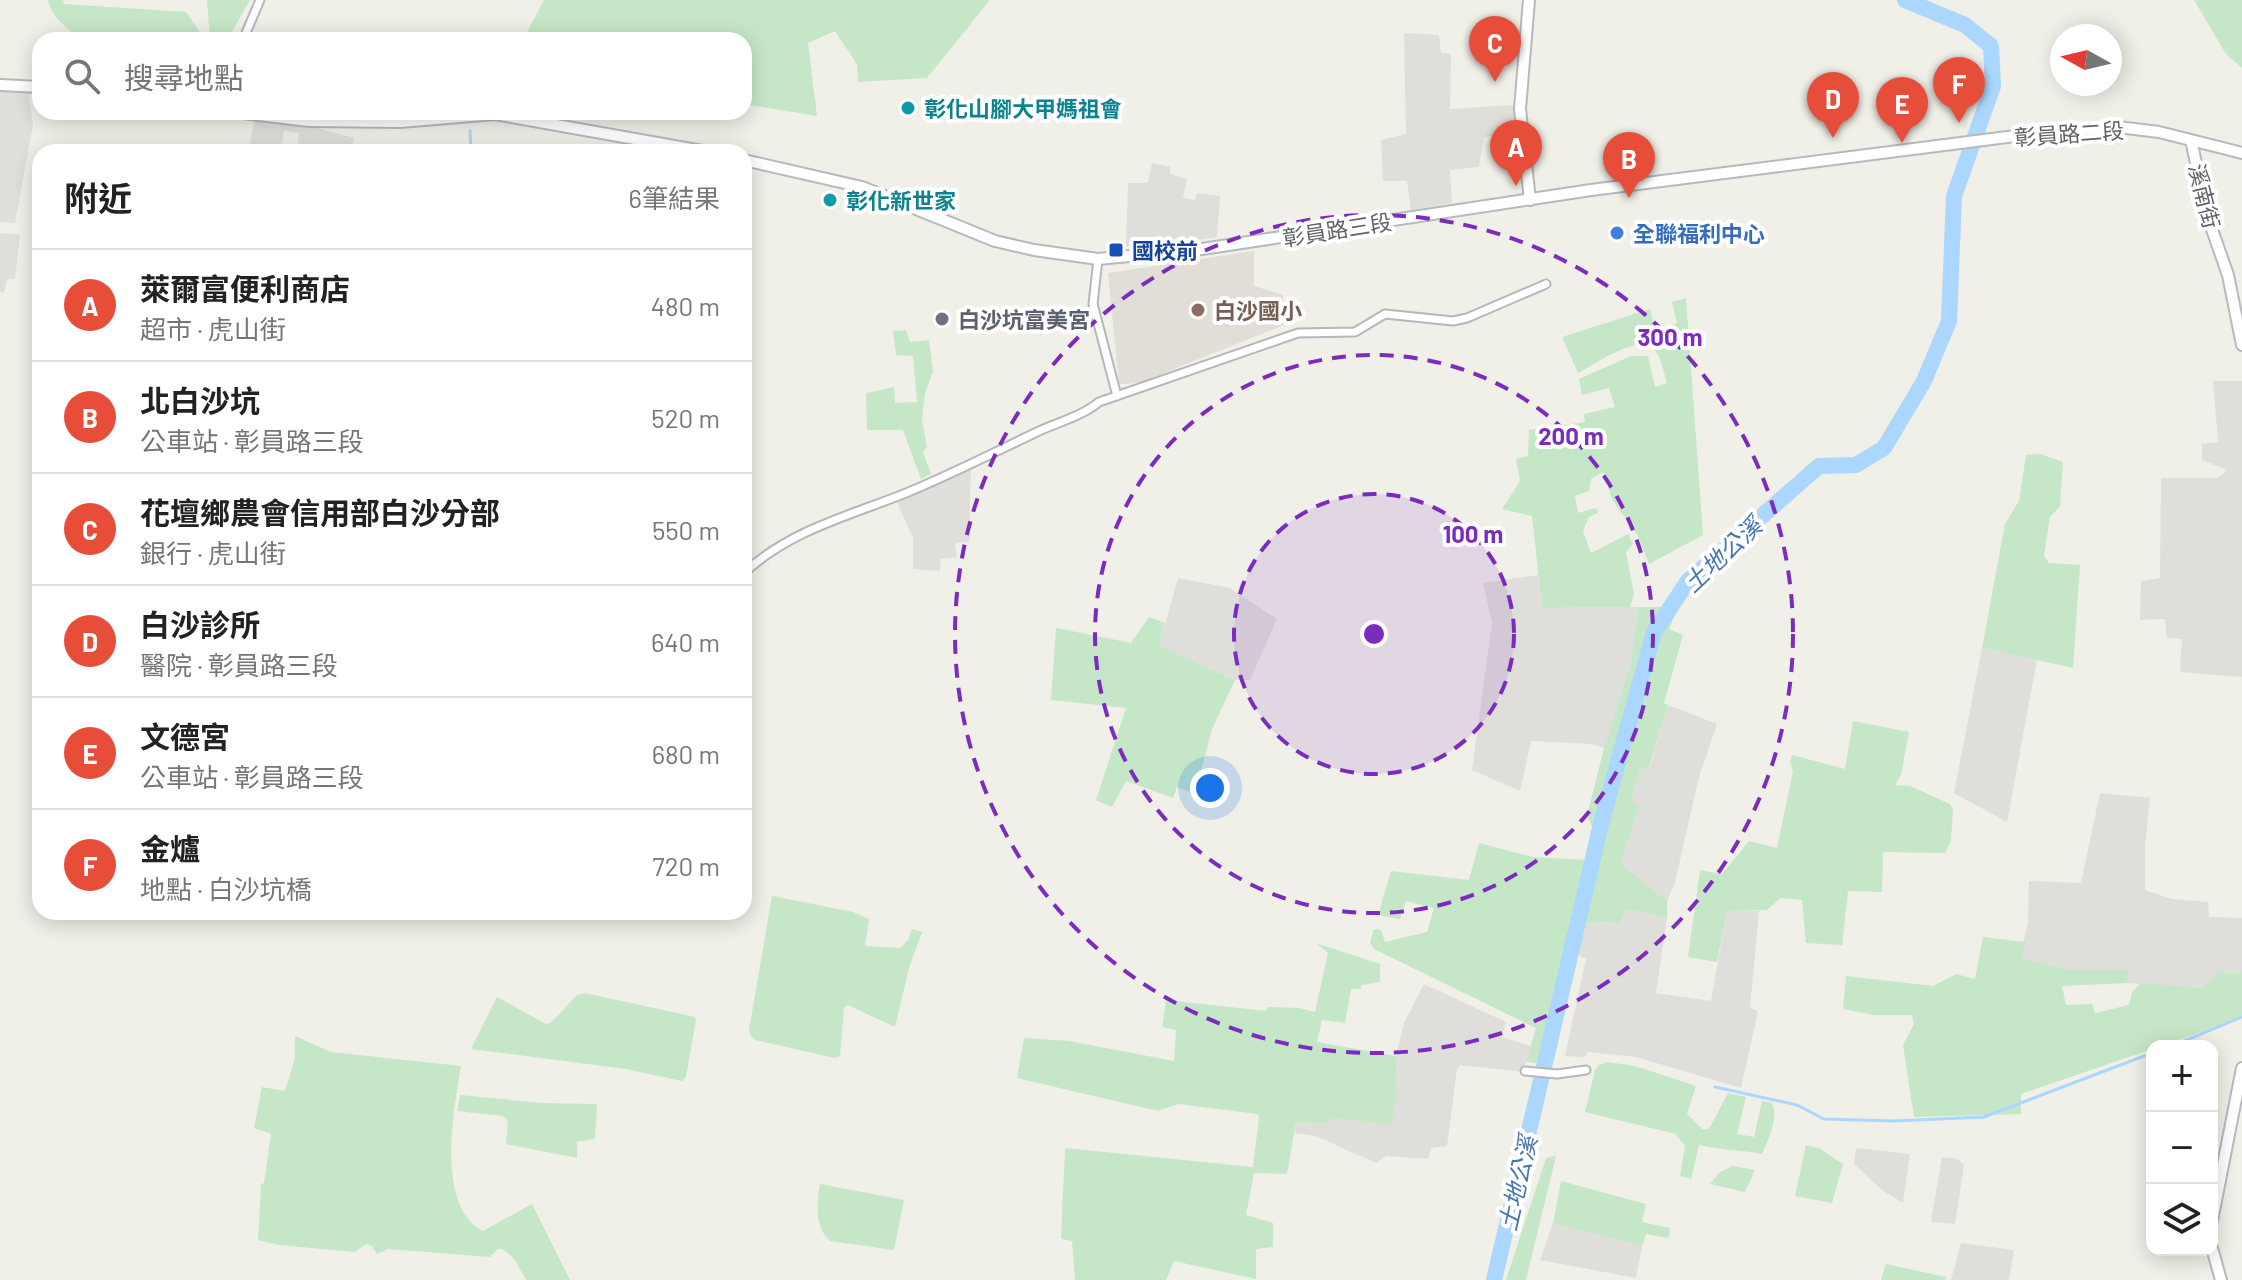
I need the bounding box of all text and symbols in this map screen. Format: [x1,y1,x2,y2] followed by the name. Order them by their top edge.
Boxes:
[1469,16,1521,82] pin: C
[2050,24,2122,96] north arrow
[32,32,752,120] search box
[60,54,104,98] icon: search
[1933,57,1985,123] pin: F
[124,59,244,95] text: 搜尋地點
[1807,72,1859,138] pin: D
[1876,77,1928,143] pin: E
[924,95,1122,121] place label: 彰化山腳大甲媽祖會
[899,99,917,117] marker: 彰化山腳大甲媽祖會
[2013,116,2125,150] street label: 彰員路二段
[1490,120,1542,186] pin: A
[1603,132,1655,198] pin: B
[2184,161,2226,231] street label: 溪南街
[64,177,132,218] text: 附近
[629,182,720,213] text: 6筆結果
[846,187,956,213] place label: 彰化新世家
[821,191,839,209] marker: 彰化新世家
[1281,208,1393,250] street label: 彰員路三段
[1633,220,1765,246] place label: 全聯福利中心
[1608,224,1626,242] marker: 全聯福利中心
[1132,237,1198,263] place label: 國校前
[1107,241,1125,259] marker: 國校前
[140,270,350,306] text: 萊爾富便利商店
[81,290,99,321] text: A
[651,290,720,321] text: 480 m
[1214,297,1302,323] place label: 白沙國小
[1189,301,1207,319] marker: 白沙國小
[958,306,1090,332] place label: 白沙坑富美宮
[933,310,951,328] marker: 白沙坑富美宮
[140,313,286,344] text: 超市 · 虎山街
[1637,322,1703,351] text: 300 m
[140,382,260,418] text: 北白沙坑
[82,402,98,433] text: B
[651,402,720,433] text: 520 m
[1538,421,1604,450] text: 200 m
[140,425,364,456] text: 公車站 · 彰員路三段
[140,494,500,530] text: 花壇鄉農會信用部白沙分部
[1677,509,1769,597] water label: 土地公溪
[82,514,98,545] text: C
[652,514,720,545] text: 550 m
[1443,519,1503,548] text: 100 m
[140,537,286,568] text: 銀行 · 虎山街
[140,606,260,642] text: 白沙診所
[1360,620,1388,648] centre of rings
[82,626,98,657] text: D
[651,626,720,657] text: 640 m
[140,649,338,680] text: 醫院 · 彰員路三段
[140,718,230,754] text: 文德宮
[82,738,98,769] text: E
[652,738,720,769] text: 680 m
[140,761,364,792] text: 公車站 · 彰員路三段
[1190,768,1230,808] your location
[140,830,200,866] text: 金爐
[83,850,97,881] text: F
[652,850,720,881] text: 720 m
[140,873,312,904] text: 地點 · 白沙坑橋
[2146,1040,2218,1256] map controls
[2146,1040,2218,1112] button: +
[2146,1112,2218,1184] button: −
[1492,1130,1543,1233] water label: 土地公溪
[2146,1184,2218,1256] button: layers

